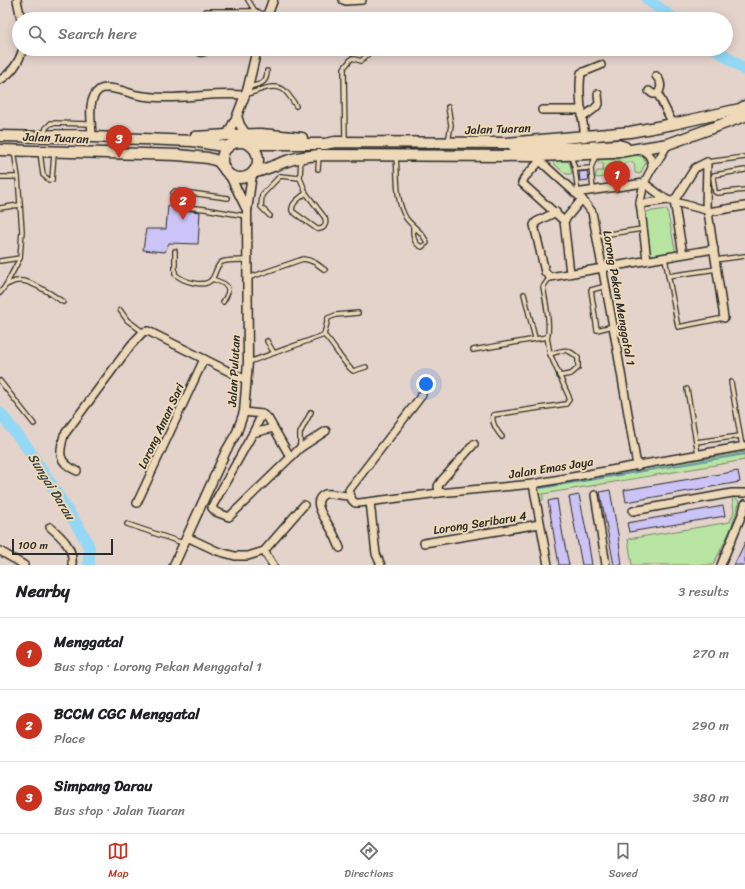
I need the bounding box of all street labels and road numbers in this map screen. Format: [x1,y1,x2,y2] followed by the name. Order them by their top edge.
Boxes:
[464,117,532,141] street label: Jalan Tuaran
[22,126,90,150] street label: Jalan Tuaran
[596,229,642,367] street label: Lorong Pekan Menggatal 1
[221,334,247,408] street label: Jalan Pulutan
[131,379,191,473] street label: Lorong Aman Sari
[506,450,596,486] street label: Jalan Emas Jaya
[432,505,529,541] street label: Lorong Seribaru 4

